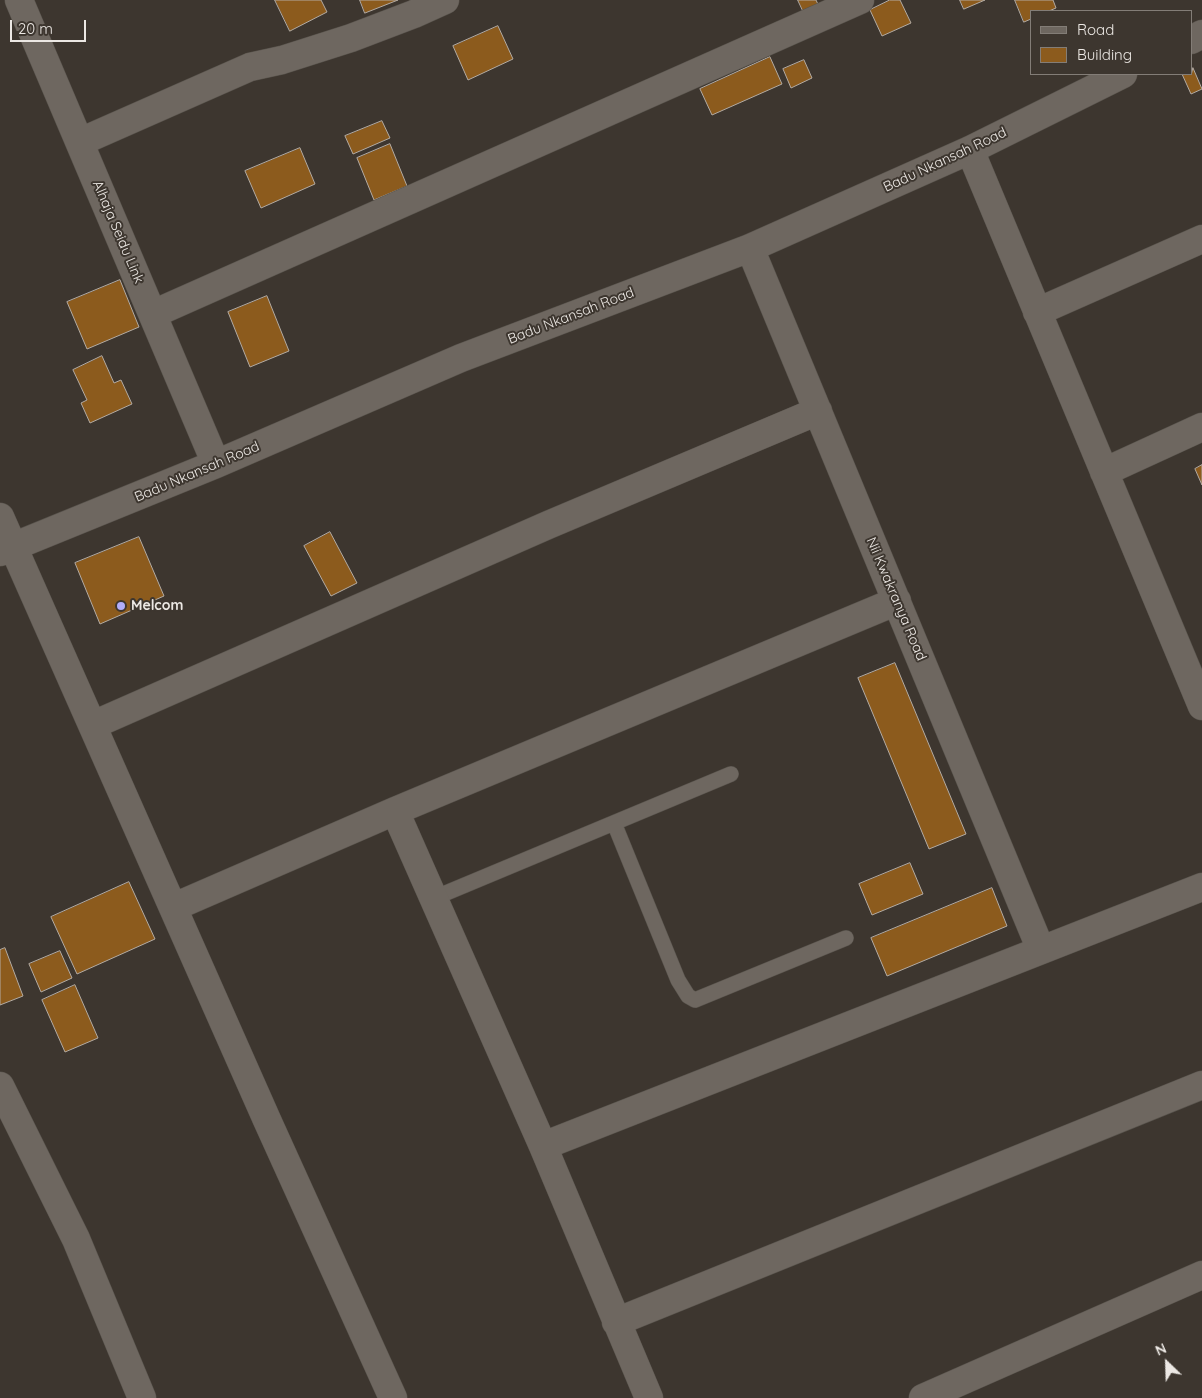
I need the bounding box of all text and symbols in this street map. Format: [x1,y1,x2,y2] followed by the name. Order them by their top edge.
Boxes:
[12,10,89,42] scale bar
[1030,10,1192,75] legend
[18,19,53,38] text: 20 m
[1077,20,1114,39] text: Road
[1077,45,1132,64] text: Building
[881,124,1009,196] street label: Badu Nkansah Road
[89,178,147,286] street label: Alhaja Seidu Link
[505,284,637,348] street label: Badu Nkansah Road
[132,438,262,506] street label: Badu Nkansah Road
[862,535,930,663] street label: Nii Kwakranya Road
[131,598,183,614] place label: Melcom
[115,600,127,612] marker: Melcom
[1142,1338,1192,1388] north arrow
[1153,1339,1169,1360] text: N

